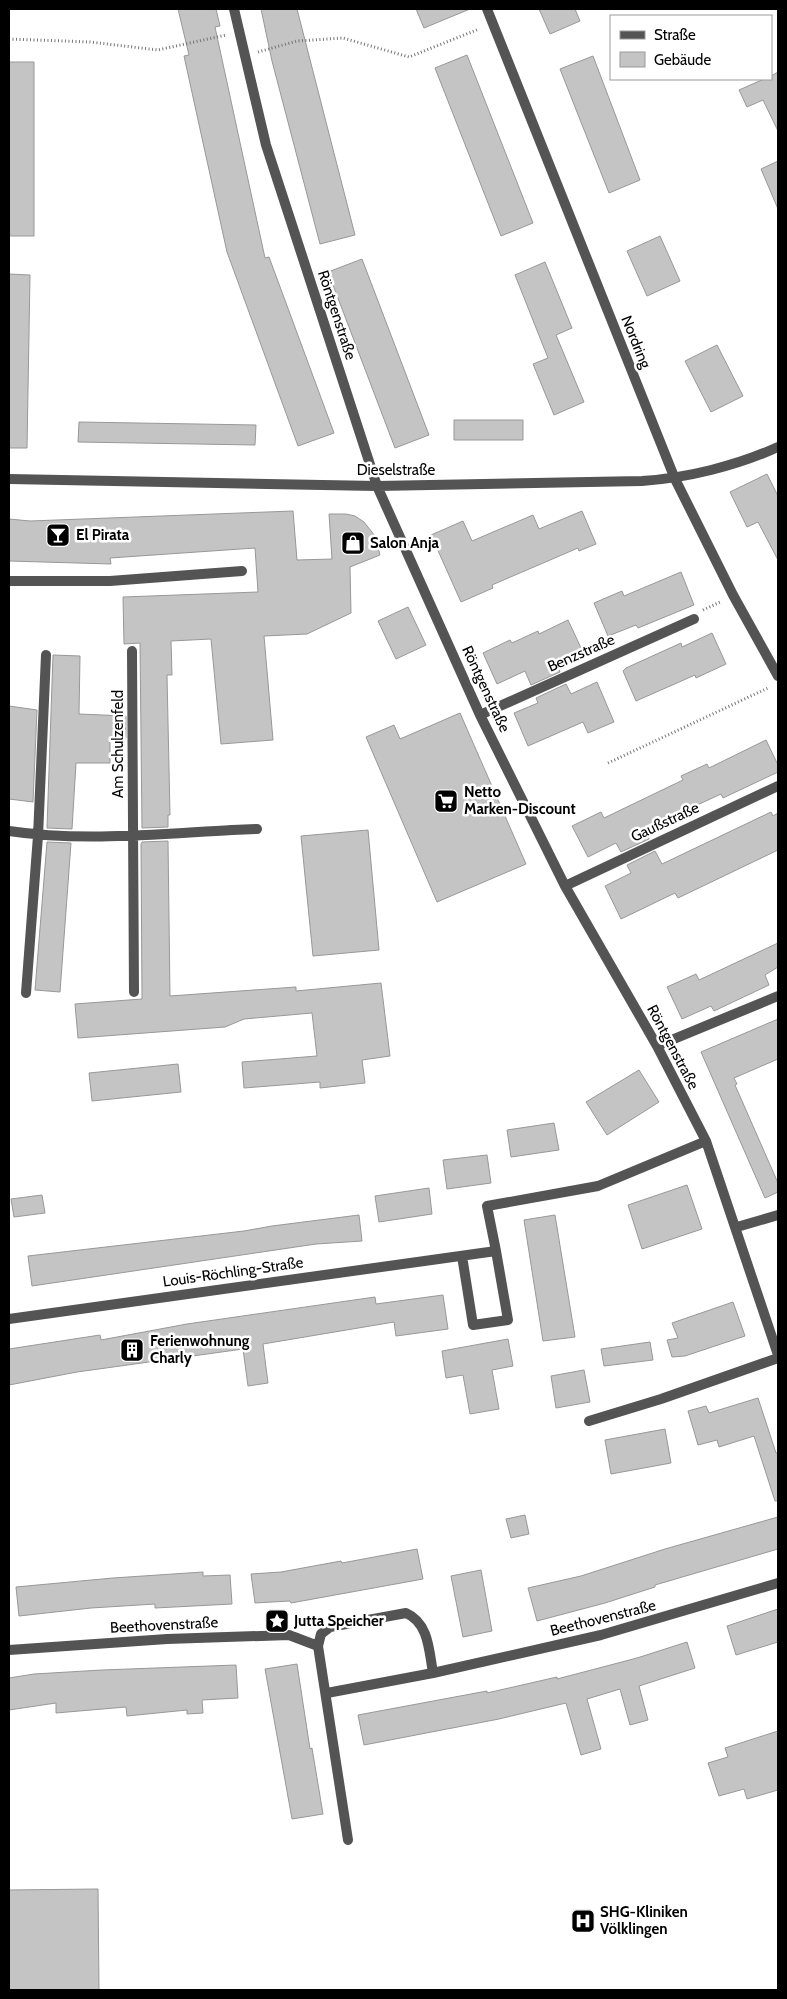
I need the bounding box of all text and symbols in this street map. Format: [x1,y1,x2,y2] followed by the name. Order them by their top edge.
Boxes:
[610,15,772,80] legend
[654,26,696,44] text: Straße
[654,51,711,69] text: Gebäude
[314,268,360,362] street label: Röntgenstraße
[617,313,655,371] street label: Nordring
[357,461,436,479] street label: Dieselstraße
[45,522,71,548] bar icon: El Pirata
[76,526,130,544] place label: El Pirata
[340,530,366,556] shop icon: Salon Anja
[370,534,439,552] place label: Salon Anja
[545,630,618,676] street label: Benzstraße
[458,643,514,735] street label: Röntgenstraße
[109,690,127,798] street label: Am Schulzenfeld
[464,783,576,818] place label: Netto Marken-Discount
[433,788,459,814] supermarket icon: Netto Marken-Discount
[628,798,702,846] street label: Gaußstraße
[643,1002,703,1093] street label: Röntgenstraße
[162,1253,305,1291] street label: Louis-Röchling-Straße
[150,1332,250,1367] place label: Ferienwohnung Charly
[119,1337,145,1363] building icon: Ferienwohnung Charly
[548,1596,658,1640] street label: Beethovenstraße
[264,1608,290,1634] place icon: Jutta Speicher
[293,1612,384,1630] place label: Jutta Speicher
[109,1613,219,1637] street label: Beethovenstraße
[600,1903,688,1938] place label: SHG-Kliniken Völklingen
[570,1908,596,1934] hospital icon: SHG-Kliniken Völklingen

